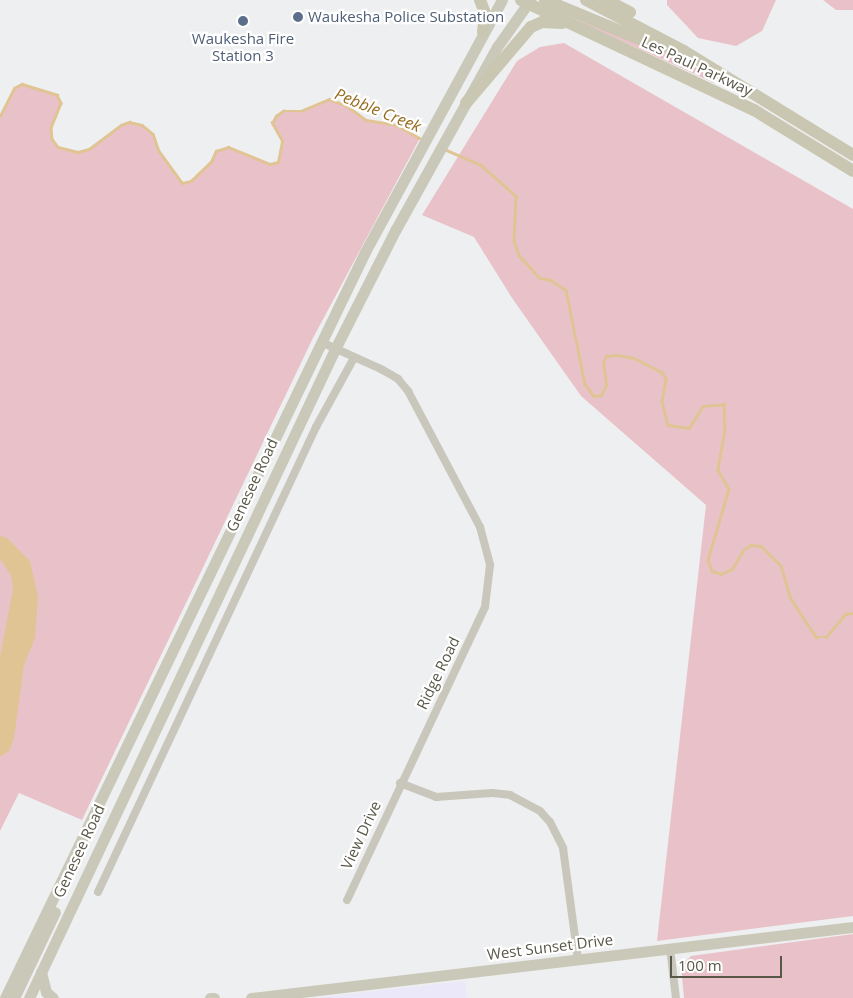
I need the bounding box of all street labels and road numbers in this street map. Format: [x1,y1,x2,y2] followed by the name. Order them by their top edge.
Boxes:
[639,32,755,100] street label: Les Paul Parkway
[223,436,281,534] street label: Genesee Road
[413,634,463,712] street label: Ridge Road
[337,798,385,872] street label: View Drive
[50,802,108,900] street label: Genesee Road
[486,930,614,964] street label: West Sunset Drive

